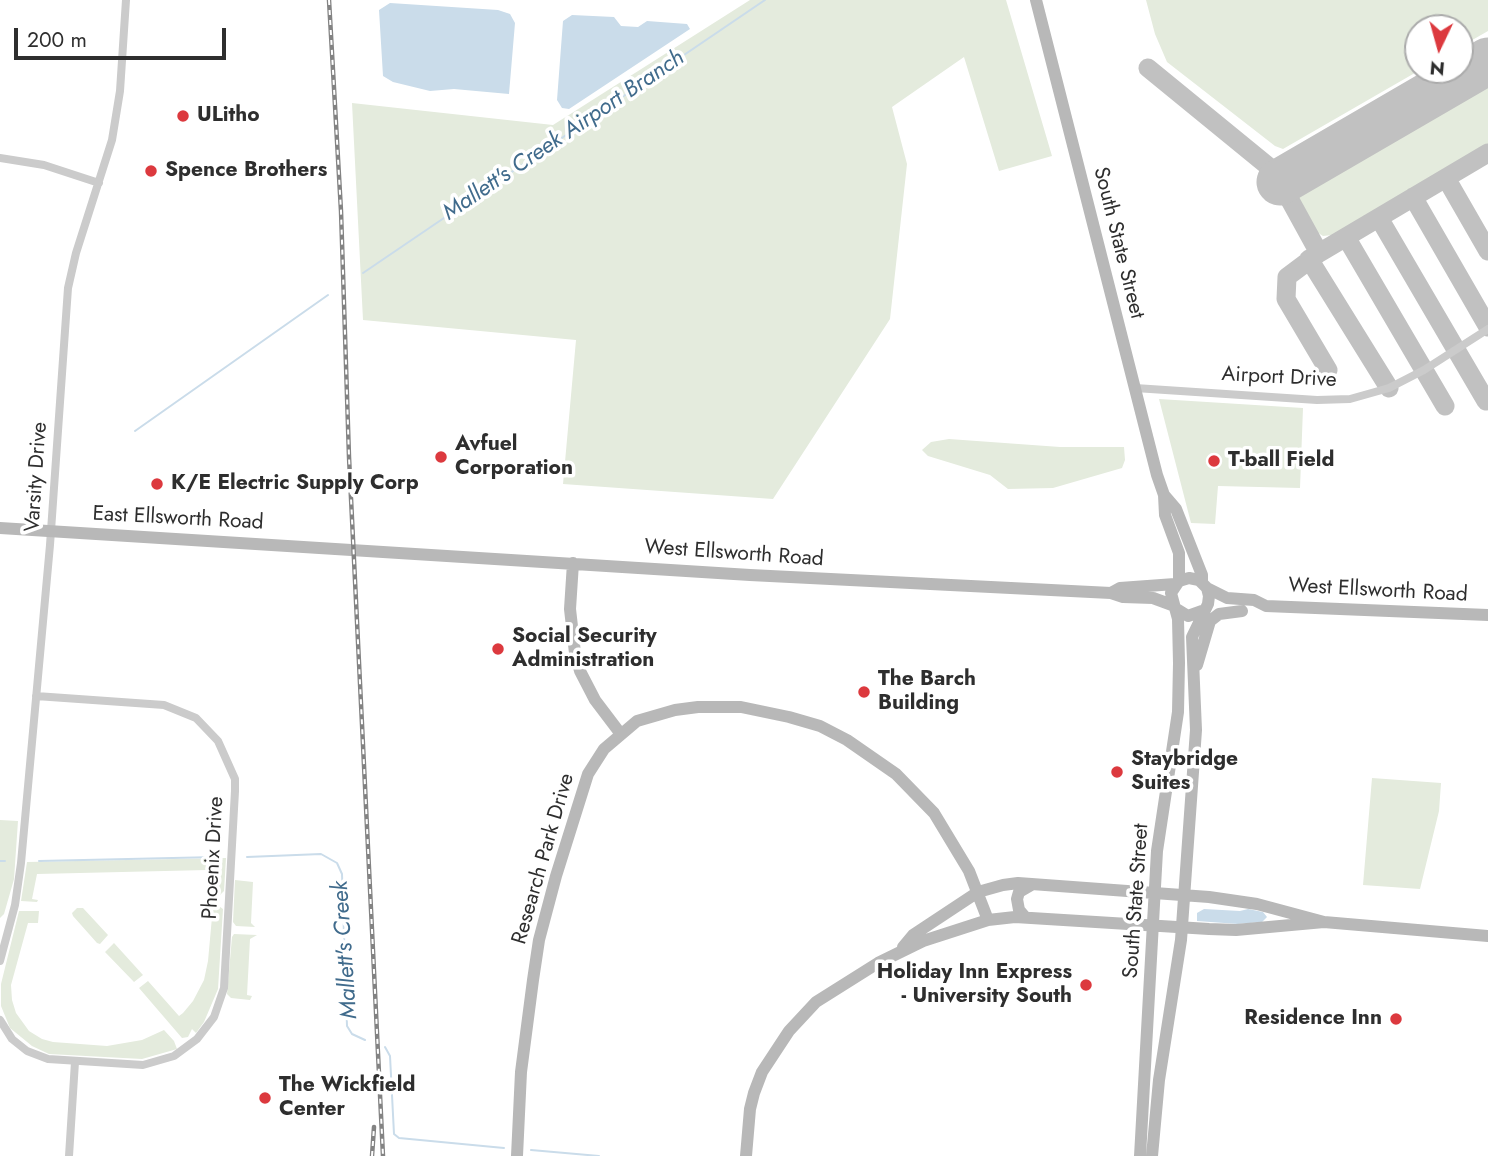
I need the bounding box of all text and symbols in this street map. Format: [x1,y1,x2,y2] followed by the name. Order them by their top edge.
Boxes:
[18,14,229,58] scale bar
[1404,14,1474,84] north arrow
[27,25,87,55] text: 200 m
[438,45,690,227] water label: Mallett's Creek Airport Branch
[1429,54,1446,83] text: N
[197,103,260,129] place label: ULitho
[175,108,191,124] marker: ULitho
[165,158,327,184] place label: Spence Brothers
[143,163,159,179] marker: Spence Brothers
[1087,165,1149,321] street label: South State Street
[1221,362,1337,394] street label: Airport Drive
[21,421,53,533] street label: Varsity Drive
[455,432,573,482] place label: Avfuel Corporation
[1228,448,1334,474] place label: T-ball Field
[433,449,449,465] marker: Avfuel Corporation
[1206,453,1222,469] marker: T-ball Field
[171,471,419,497] place label: K/E Electric Supply Corp
[149,476,165,492] marker: K/E Electric Supply Corp
[92,502,264,536] street label: East Ellsworth Road
[644,535,824,573] street label: West Ellsworth Road
[1288,574,1468,608] street label: West Ellsworth Road
[512,624,657,674] place label: Social Security Administration
[490,641,506,657] marker: Social Security Administration
[878,667,976,717] place label: The Barch Building
[856,684,872,700] marker: The Barch Building
[1131,747,1238,797] place label: Staybridge Suites
[1109,764,1125,780] marker: Staybridge Suites
[508,771,580,947] street label: Research Park Drive
[198,796,230,920] street label: Phoenix Drive
[1119,823,1155,979] street label: South State Street
[327,880,365,1020] water label: Mallett's Creek
[877,960,1072,1010] place label: Holiday Inn Express - University South
[1078,977,1094,993] marker: Holiday Inn Express - University South
[1244,1006,1382,1032] place label: Residence Inn
[1388,1011,1404,1027] marker: Residence Inn
[279,1073,415,1123] place label: The Wickfield Center
[257,1090,273,1106] marker: The Wickfield Center

